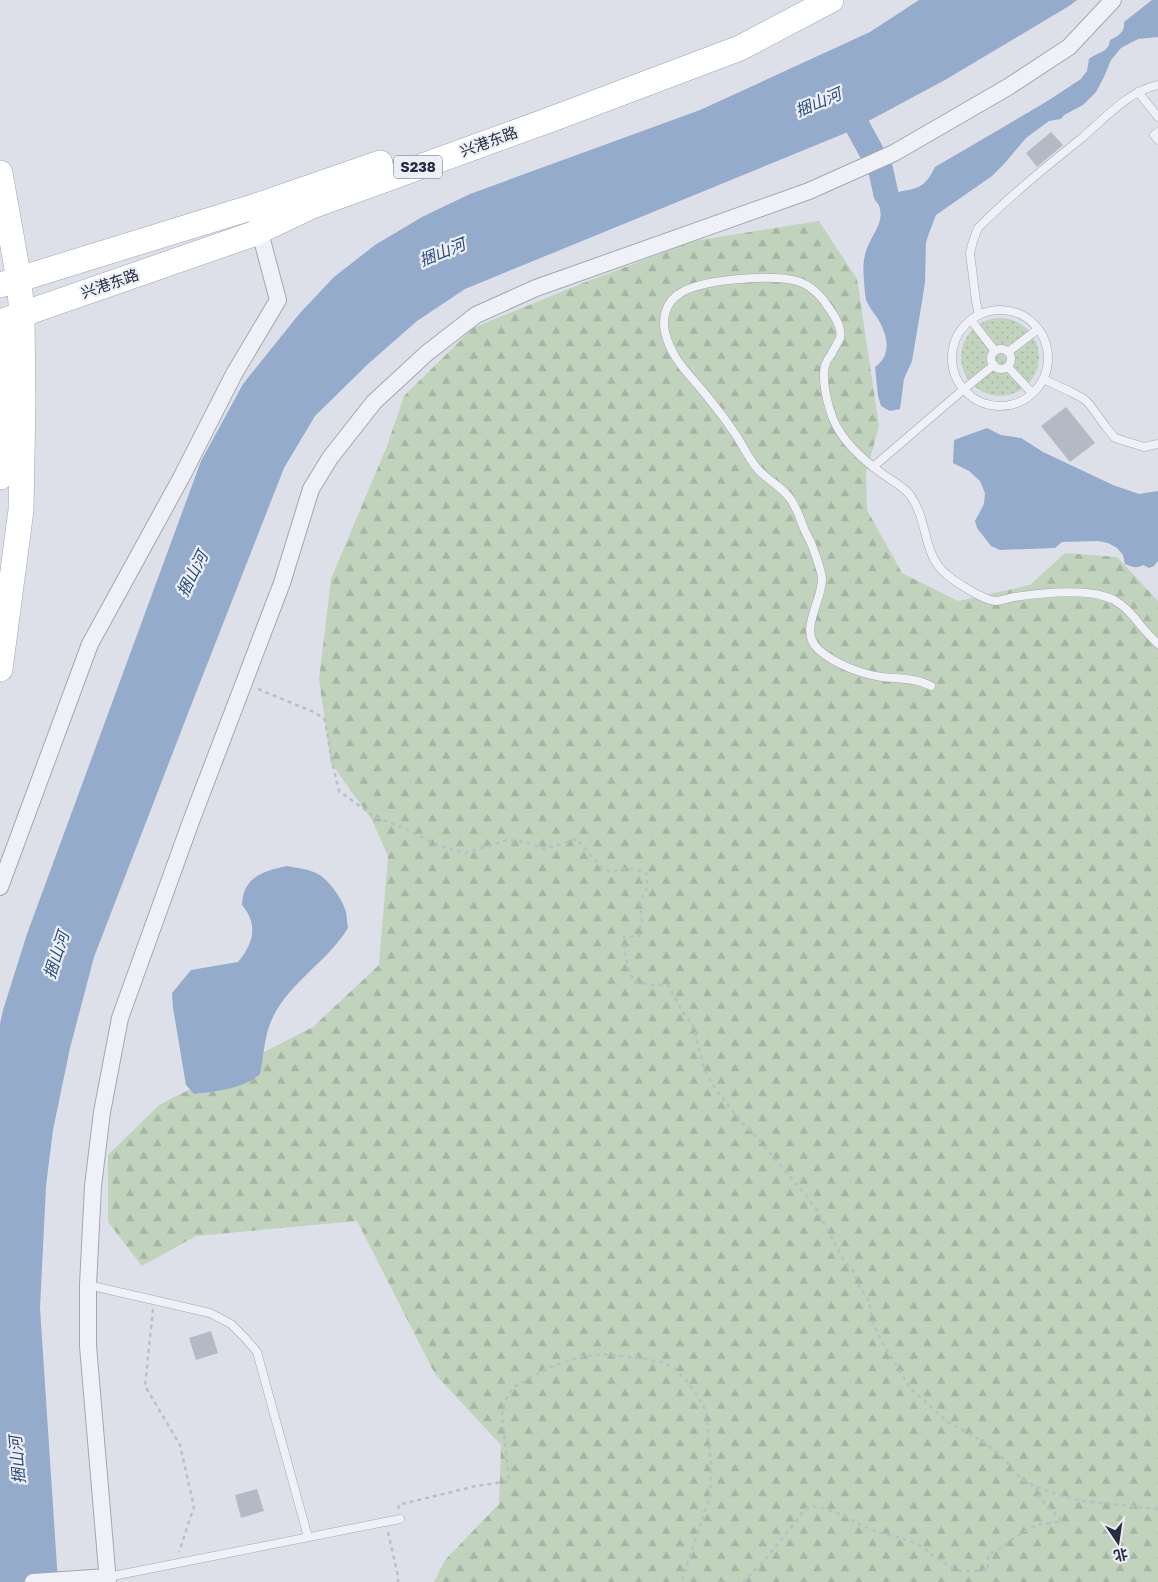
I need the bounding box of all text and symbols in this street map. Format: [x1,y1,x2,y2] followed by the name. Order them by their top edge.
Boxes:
[792,82,847,121] water label: 捆山河
[457,122,520,160] street label: 兴港东路
[394,156,442,178] road number: S238
[416,233,471,270] water label: 捆山河
[78,265,141,301] street label: 兴港东路
[172,545,213,600] water label: 捆山河
[39,926,74,981] water label: 捆山河
[5,1432,29,1485] water label: 捆山河
[1093,1517,1143,1567] north arrow
[1112,1545,1130,1565] text: 北

